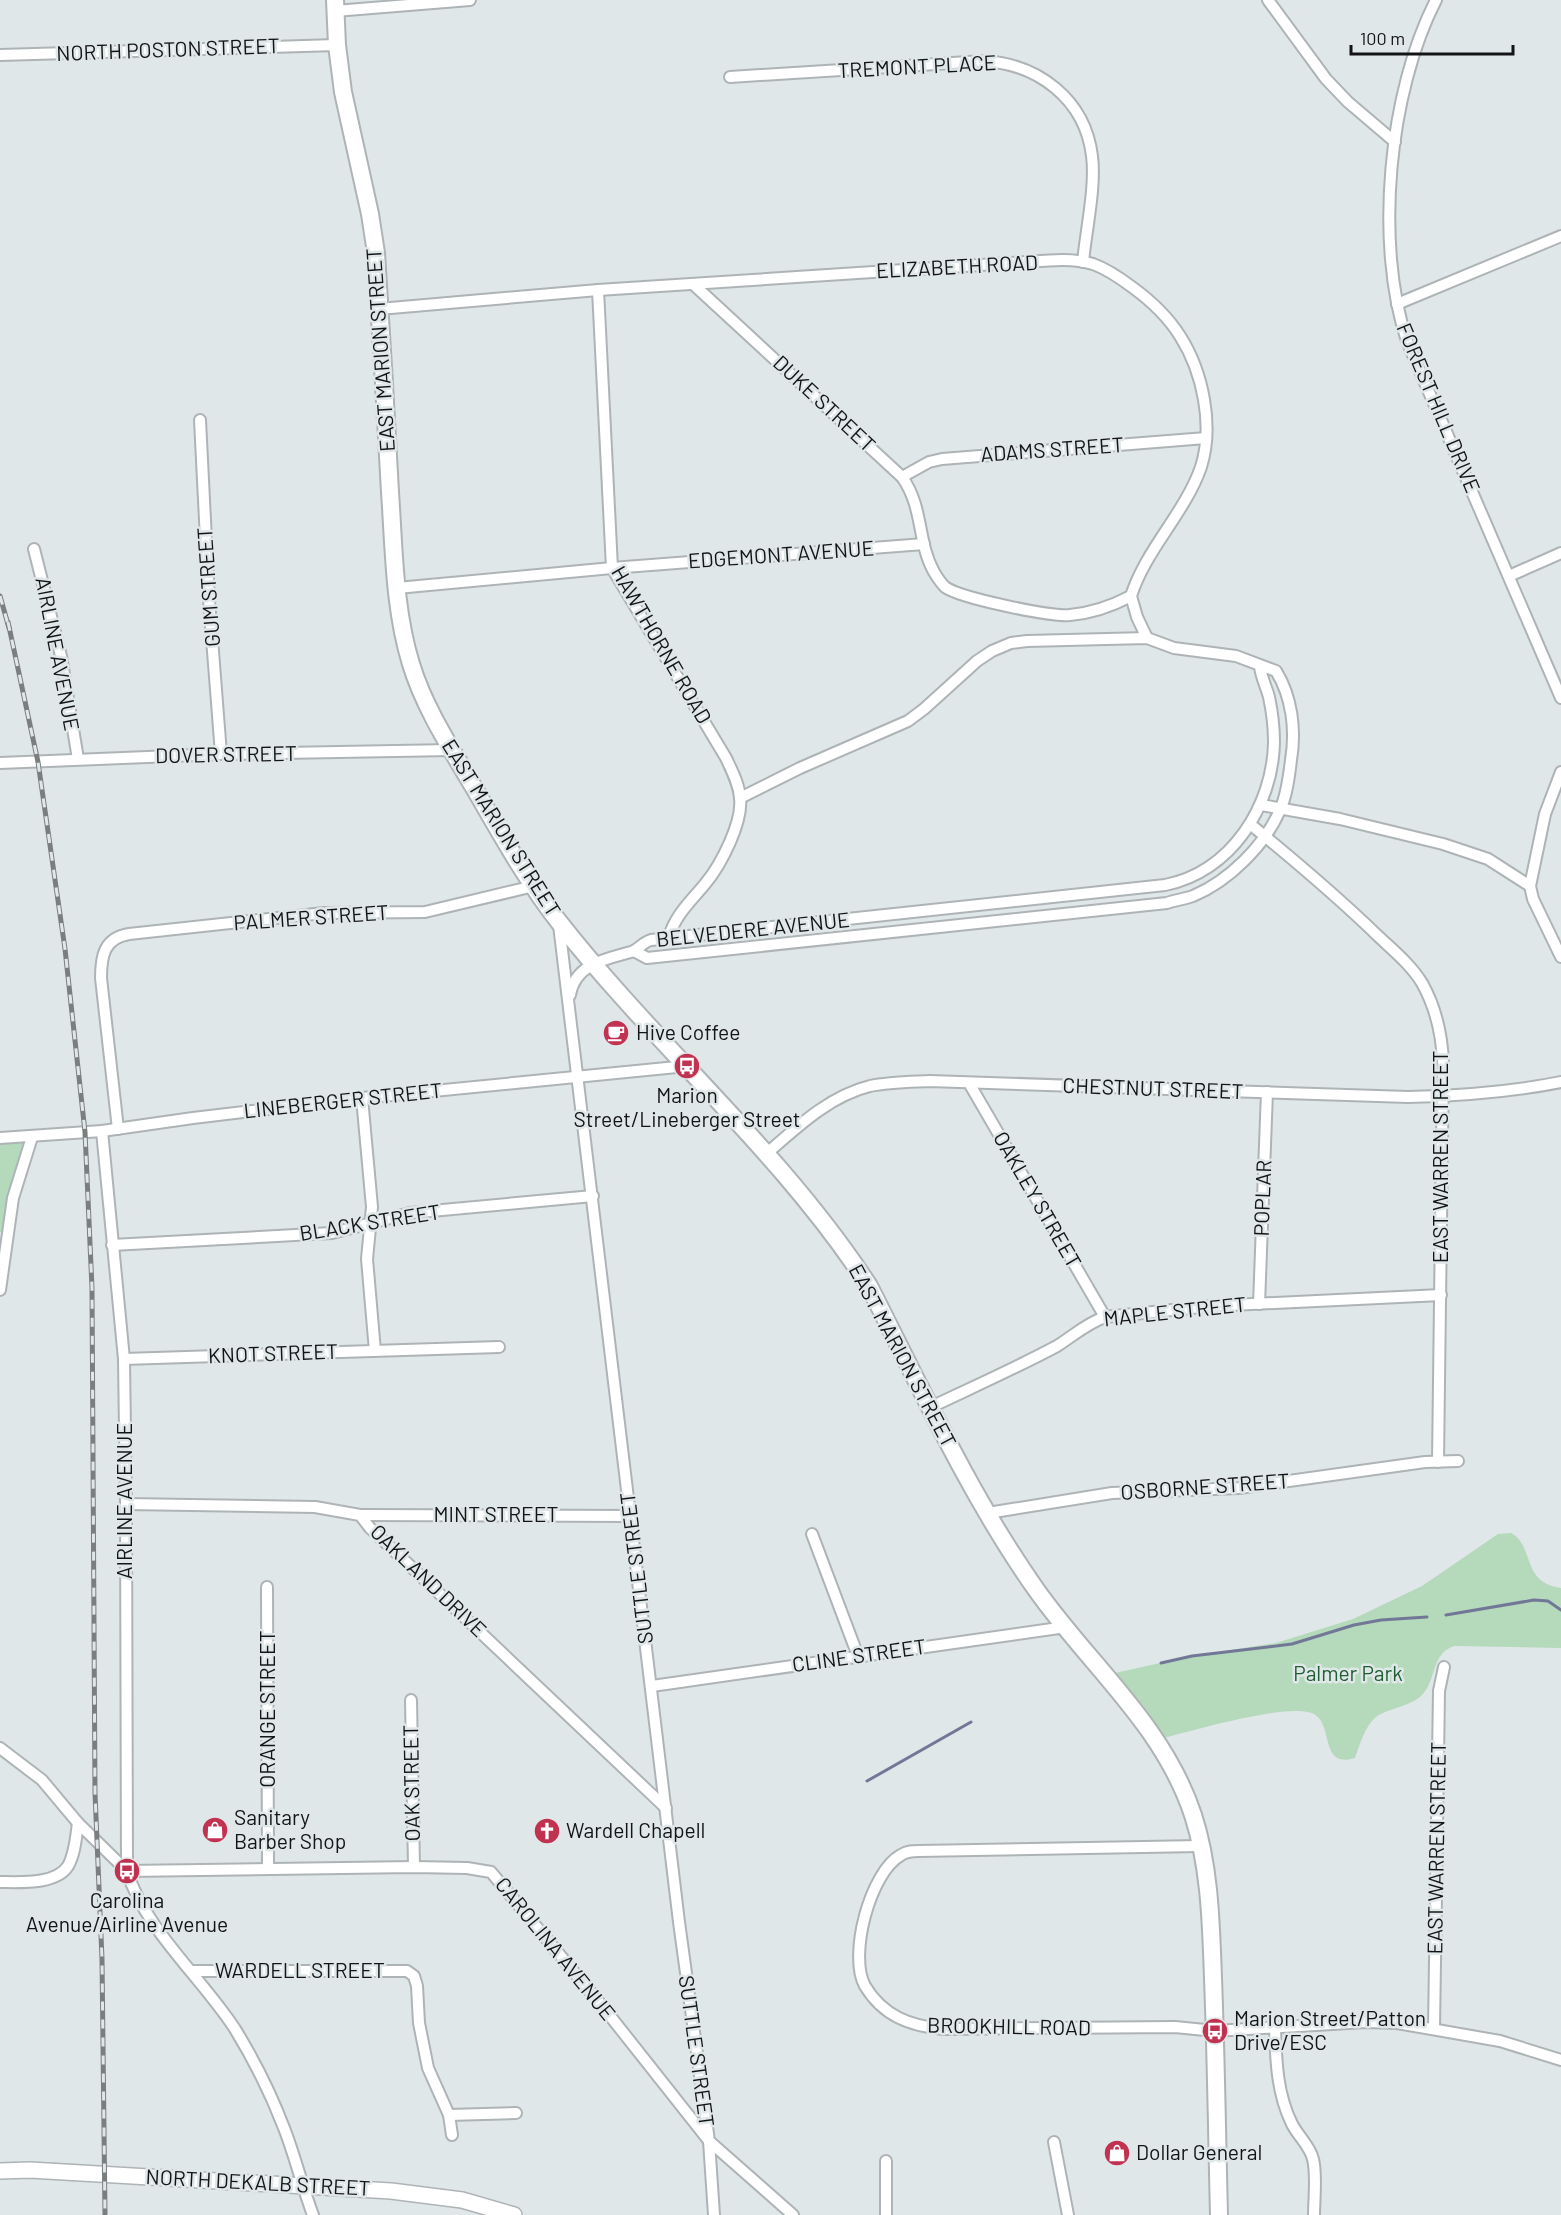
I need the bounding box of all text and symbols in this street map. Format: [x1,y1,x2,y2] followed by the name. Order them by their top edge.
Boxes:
[1351,18,1513,56] scale bar
[1360,27,1405,49] text: 100 m
[56,32,280,65] street label: NORTH POSTON STREET
[837,49,997,82] street label: TREMONT PLACE
[360,247,399,453] street label: EAST MARION STREET
[876,249,1038,282] street label: ELIZABETH ROAD
[1392,319,1486,496] street label: FOREST HILL DRIVE
[769,349,881,457] street label: DUKE STREET
[979,431,1124,466] street label: ADAMS STREET
[191,526,224,648] street label: GUM STREET
[687,535,875,572] street label: EDGEMONT AVENUE
[607,561,718,728] street label: HAWTHORNE ROAD
[31,575,86,733] street label: AIRLINE AVENUE
[438,734,567,920] street label: EAST MARION STREET
[155,740,297,767] street label: DOVER STREET
[233,899,389,934] street label: PALMER STREET
[655,906,851,951] street label: BELVEDERE AVENUE
[601,1018,631,1048] cafe icon: Hive Coffee
[636,1019,741,1044] place label: Hive Coffee
[672,1051,702,1081] bus stop icon: Marion Street/Lineberger Street
[1427,1051,1452,1263] street label: EAST WARREN STREET
[1062,1072,1244,1103] street label: CHESTNUT STREET
[242,1077,443,1122] street label: LINEBERGER STREET
[574,1082,800,1131] place label: Marion Street/Lineberger Street
[989,1127,1087,1272] street label: OAKLEY STREET
[1248,1159,1275,1237] street label: POPLAR
[298,1198,442,1245] street label: BLACK STREET
[844,1259,962,1451] street label: EAST MARION STREET
[1102,1291,1247,1330] street label: MAPLE STREET
[208,1338,338,1367] street label: KNOT STREET
[111,1423,136,1579] street label: AIRLINE AVENUE
[1120,1467,1290,1504] street label: OSBORNE STREET
[614,1491,657,1645] street label: SUTTLE STREET
[434,1501,558,1526] street label: MINT STREET
[366,1518,492,1641] street label: OAKLAND DRIVE
[254,1630,279,1788] street label: ORANGE STREET
[790,1633,927,1676] street label: CLINE STREET
[1293,1660,1403,1685] park label: Palmer Park
[397,1724,424,1842] street label: OAK STREET
[1421,1741,1450,1955] street label: EAST WARREN STREET
[234,1804,346,1853] place label: Sanitary Barber Shop
[200,1815,230,1845] shop icon: Sanitary Barber Shop
[532,1816,562,1846] church icon: Wardell Chapell
[566,1817,705,1842] place label: Wardell Chapell
[112,1856,142,1886] bus stop icon: Carolina Avenue/Airline Avenue
[491,1871,622,2025] street label: CAROLINA AVENUE
[26,1887,228,1936] place label: Carolina Avenue/Airline Avenue
[215,1957,385,1982] street label: WARDELL STREET
[674,1973,720,2128] street label: SUTTLE STREET
[1234,2005,1426,2054] place label: Marion Street/Patton Drive/ESC
[927,2012,1091,2039] street label: BROOKHILL ROAD
[1200,2016,1230,2046] bus stop icon: Marion Street/Patton Drive/ESC
[1102,2138,1132,2168] shop icon: Dollar General
[1136,2139,1262,2164] place label: Dollar General
[145,2163,371,2200] street label: NORTH DEKALB STREET

